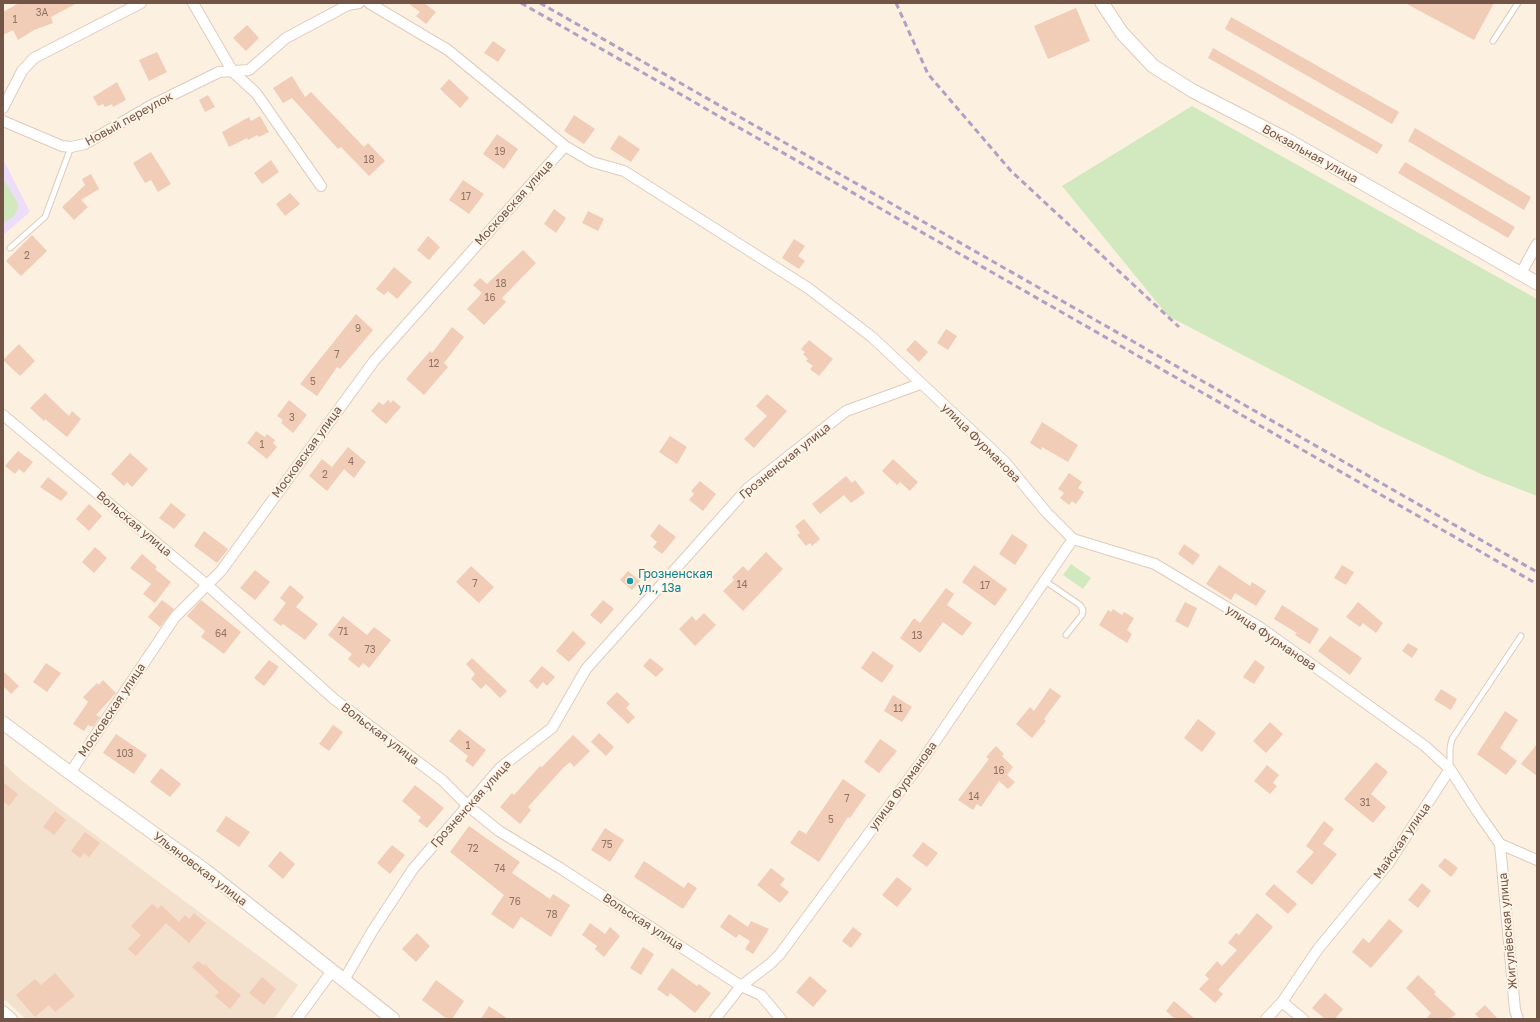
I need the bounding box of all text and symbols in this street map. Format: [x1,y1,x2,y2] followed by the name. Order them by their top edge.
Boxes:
[36,7,48,19] house number: 3А
[13,14,17,26] house number: 1
[83,89,175,149] street label: Новый переулок
[1259,122,1361,186] street label: Вокзальная улица
[495,146,505,158] house number: 19
[364,154,374,166] house number: 18
[472,157,556,249] street label: Московская улица
[461,191,471,203] house number: 17
[24,250,30,262] house number: 2
[496,278,506,290] house number: 18
[485,292,495,304] house number: 16
[355,323,361,335] house number: 9
[334,349,340,361] house number: 7
[429,358,439,370] house number: 12
[310,376,316,388] house number: 5
[938,400,1024,486] street label: улица Фурманова
[269,403,345,501] street label: Московская улица
[289,412,295,424] house number: 3
[737,420,833,502] street label: Грозненская улица
[260,439,264,451] house number: 1
[348,456,354,468] house number: 4
[322,469,328,481] house number: 2
[93,488,175,560] street label: Вольская улица
[638,567,713,595] place label: Грозненская ул., 13а
[625,576,635,586] marker: Грозненская ул., 13а
[472,578,478,590] house number: 7
[737,579,747,591] house number: 14
[980,580,990,592] house number: 17
[1223,602,1319,674] street label: улица Фурманова
[338,626,348,638] house number: 71
[215,628,227,640] house number: 64
[912,630,922,642] house number: 13
[364,644,376,656] house number: 73
[75,660,149,760] street label: Московская улица
[338,700,422,768] street label: Вольская улица
[893,703,903,715] house number: 11
[866,739,940,833] street label: улица Фурманова
[466,740,470,752] house number: 1
[117,748,133,760] house number: 103
[428,757,514,851] street label: Грозненская улица
[994,765,1004,777] house number: 16
[969,791,979,803] house number: 14
[844,793,850,805] house number: 7
[1360,797,1370,809] house number: 31
[1370,800,1434,882] street label: Майская улица
[828,814,834,826] house number: 5
[150,829,250,909] street label: Ульяновская улица
[601,839,613,851] house number: 75
[467,843,479,855] house number: 72
[494,863,506,875] house number: 74
[1496,872,1520,990] street label: Жигулёвская улица
[600,890,686,954] street label: Вольская улица
[509,896,521,908] house number: 76
[546,909,558,921] house number: 78

